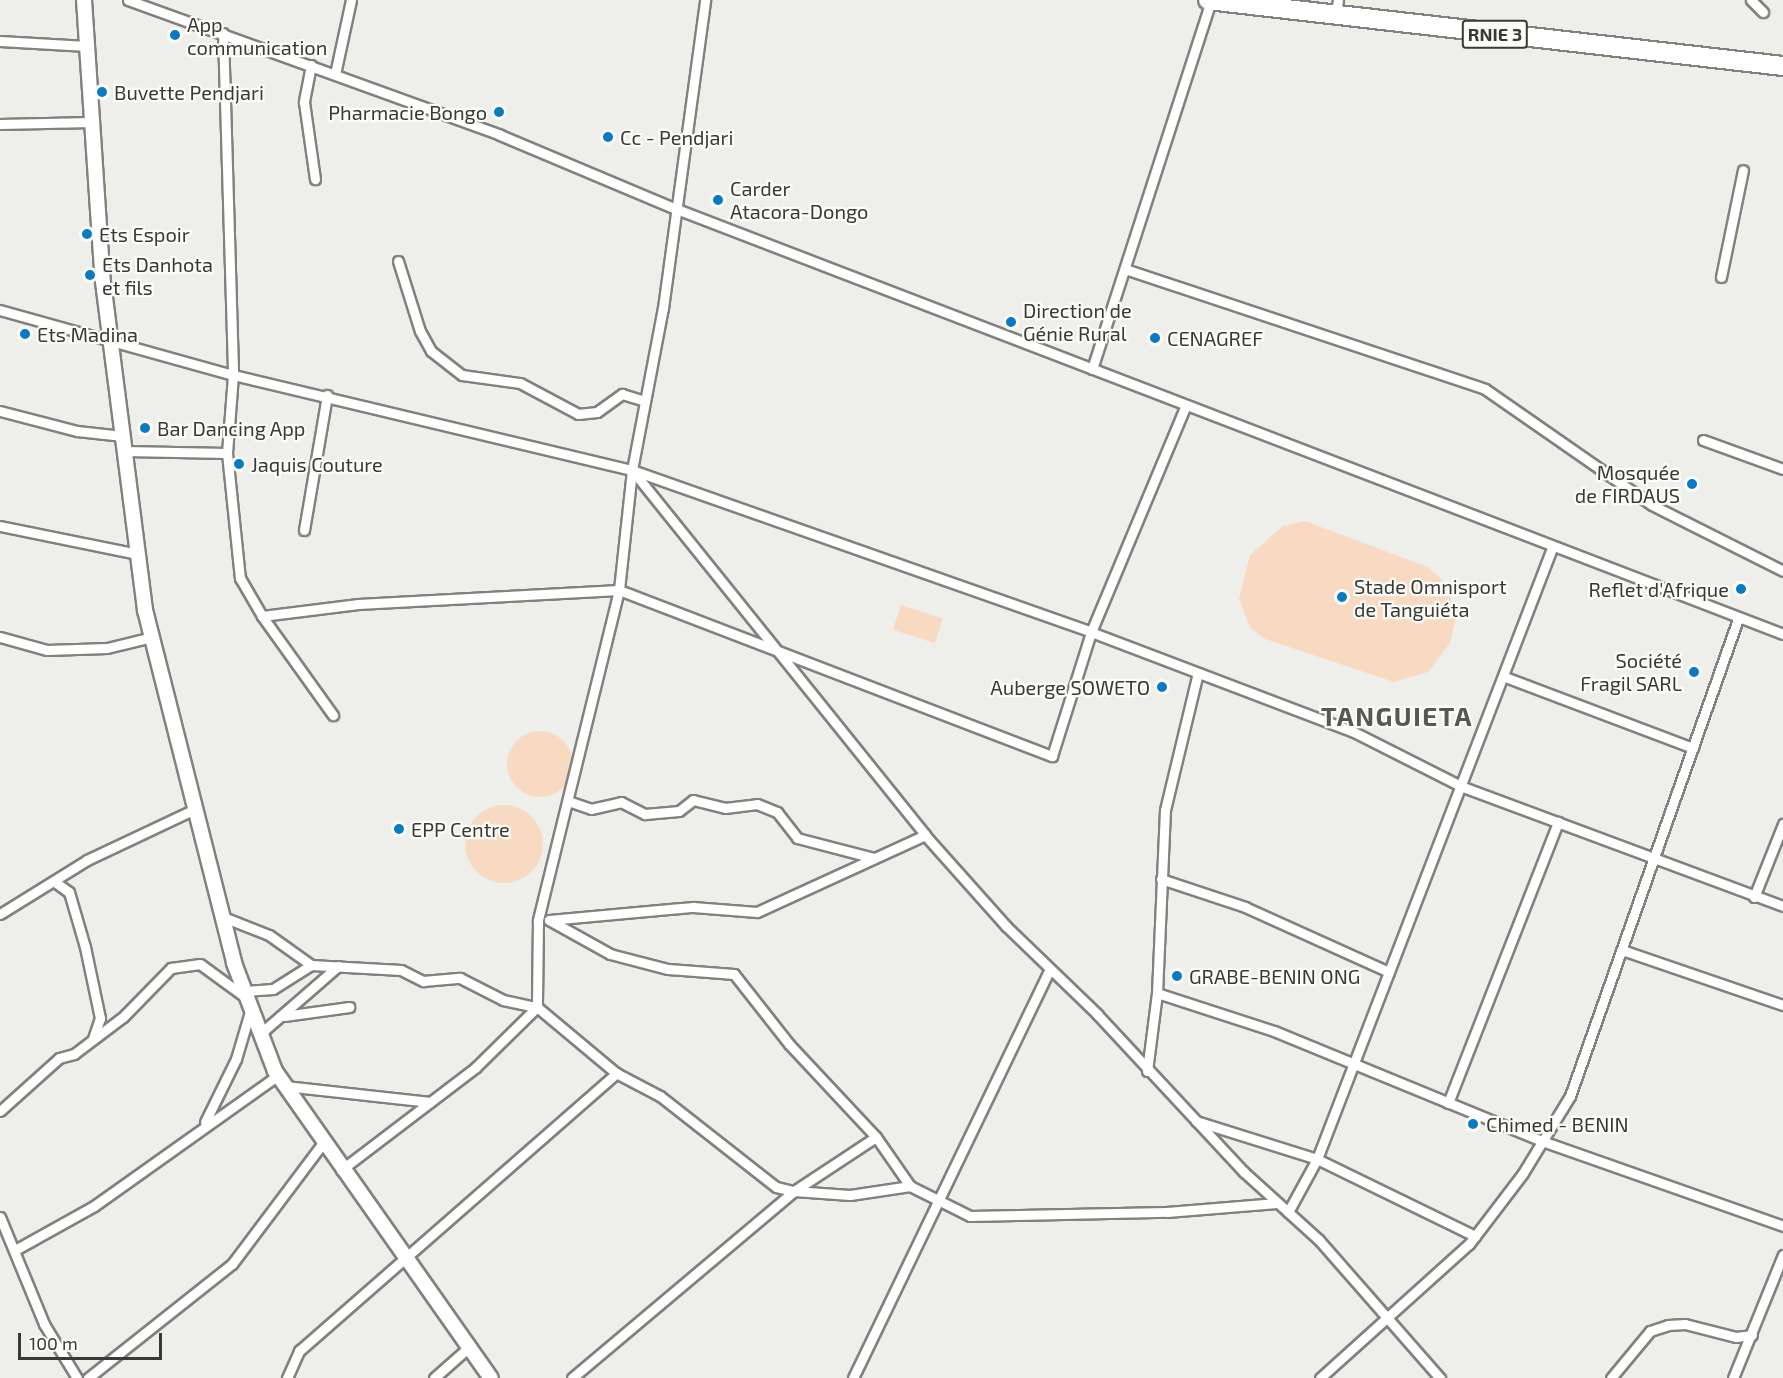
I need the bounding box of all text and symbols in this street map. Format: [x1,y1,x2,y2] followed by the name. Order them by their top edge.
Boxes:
[187,12,327,59] place label: App communication
[1460,19,1530,49] road number: RNIE 3
[168,28,182,42] marker: App communication
[114,80,264,104] place label: Buvette Pendjari
[95,85,109,99] marker: Buvette Pendjari
[328,100,487,124] place label: Pharmacie Bongo
[492,105,506,119] marker: Pharmacie Bongo
[620,125,734,149] place label: Cc - Pendjari
[601,130,615,144] marker: Cc - Pendjari
[730,176,868,223] place label: Carder Atacora-Dongo
[711,193,725,207] marker: Carder Atacora-Dongo
[99,222,190,246] place label: Ets Espoir
[80,227,94,241] marker: Ets Espoir
[102,252,213,299] place label: Ets Danhota et fils
[83,268,97,282] marker: Ets Danhota et fils
[1023,298,1132,345] place label: Direction de Génie Rural
[1004,315,1018,329] marker: Direction de Génie Rural
[37,322,138,346] place label: Ets Madina
[1167,326,1263,350] place label: CENAGREF
[18,327,32,341] marker: Ets Madina
[1148,331,1162,345] marker: CENAGREF
[157,416,306,440] place label: Bar Dancing App
[138,421,152,435] marker: Bar Dancing App
[251,452,383,476] place label: Jaquis Couture
[232,457,246,471] marker: Jaquis Couture
[1575,460,1680,507] place label: Mosquée de FIRDAUS
[1685,477,1699,491] marker: Mosquée de FIRDAUS
[1354,574,1507,621] place label: Stade Omnisport de Tanguiéta
[1589,577,1729,601] place label: Reflet d'Afrique
[1734,582,1748,596] marker: Reflet d'Afrique
[1335,590,1349,604] marker: Stade Omnisport de Tanguiéta
[1580,648,1682,695] place label: Société Fragil SARL
[1687,665,1701,679] marker: Société Fragil SARL
[990,675,1150,699] place label: Auberge SOWETO
[1155,680,1169,694] marker: Auberge SOWETO
[1321,700,1473,732] district label: TANGUIETA
[411,817,510,841] place label: EPP Centre
[392,822,406,836] marker: EPP Centre
[1189,964,1360,988] place label: GRABE-BENIN ONG
[1170,969,1184,983] marker: GRABE-BENIN ONG
[1486,1112,1629,1136] place label: Chimed - BENIN
[1464,1115,1482,1133] marker: Chimed - BENIN
[21,1321,165,1359] scale bar
[29,1332,78,1354] text: 100 m

